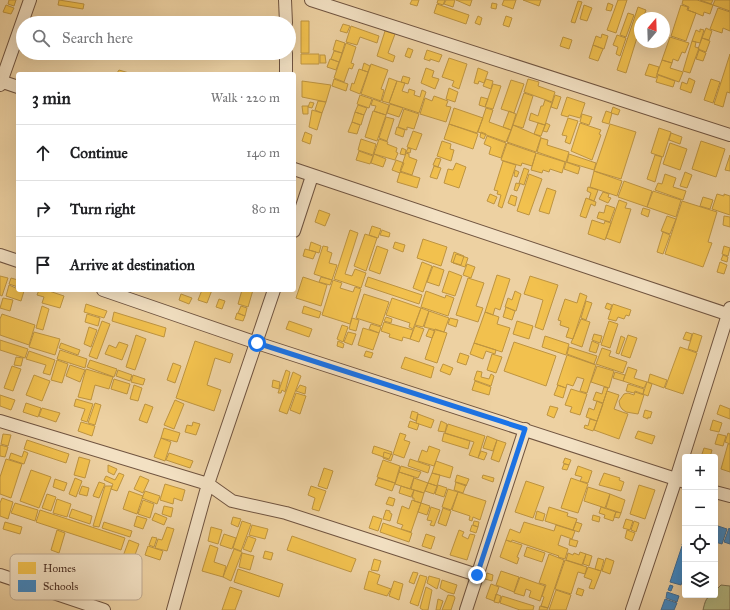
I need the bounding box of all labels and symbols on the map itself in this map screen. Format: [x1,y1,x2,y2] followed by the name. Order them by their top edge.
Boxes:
[634,12,670,48] north arrow
[248,334,266,352] route start
[10,554,142,600] legend
[43,562,76,575] text: Homes
[468,566,486,584] route end
[43,580,78,593] text: Schools

